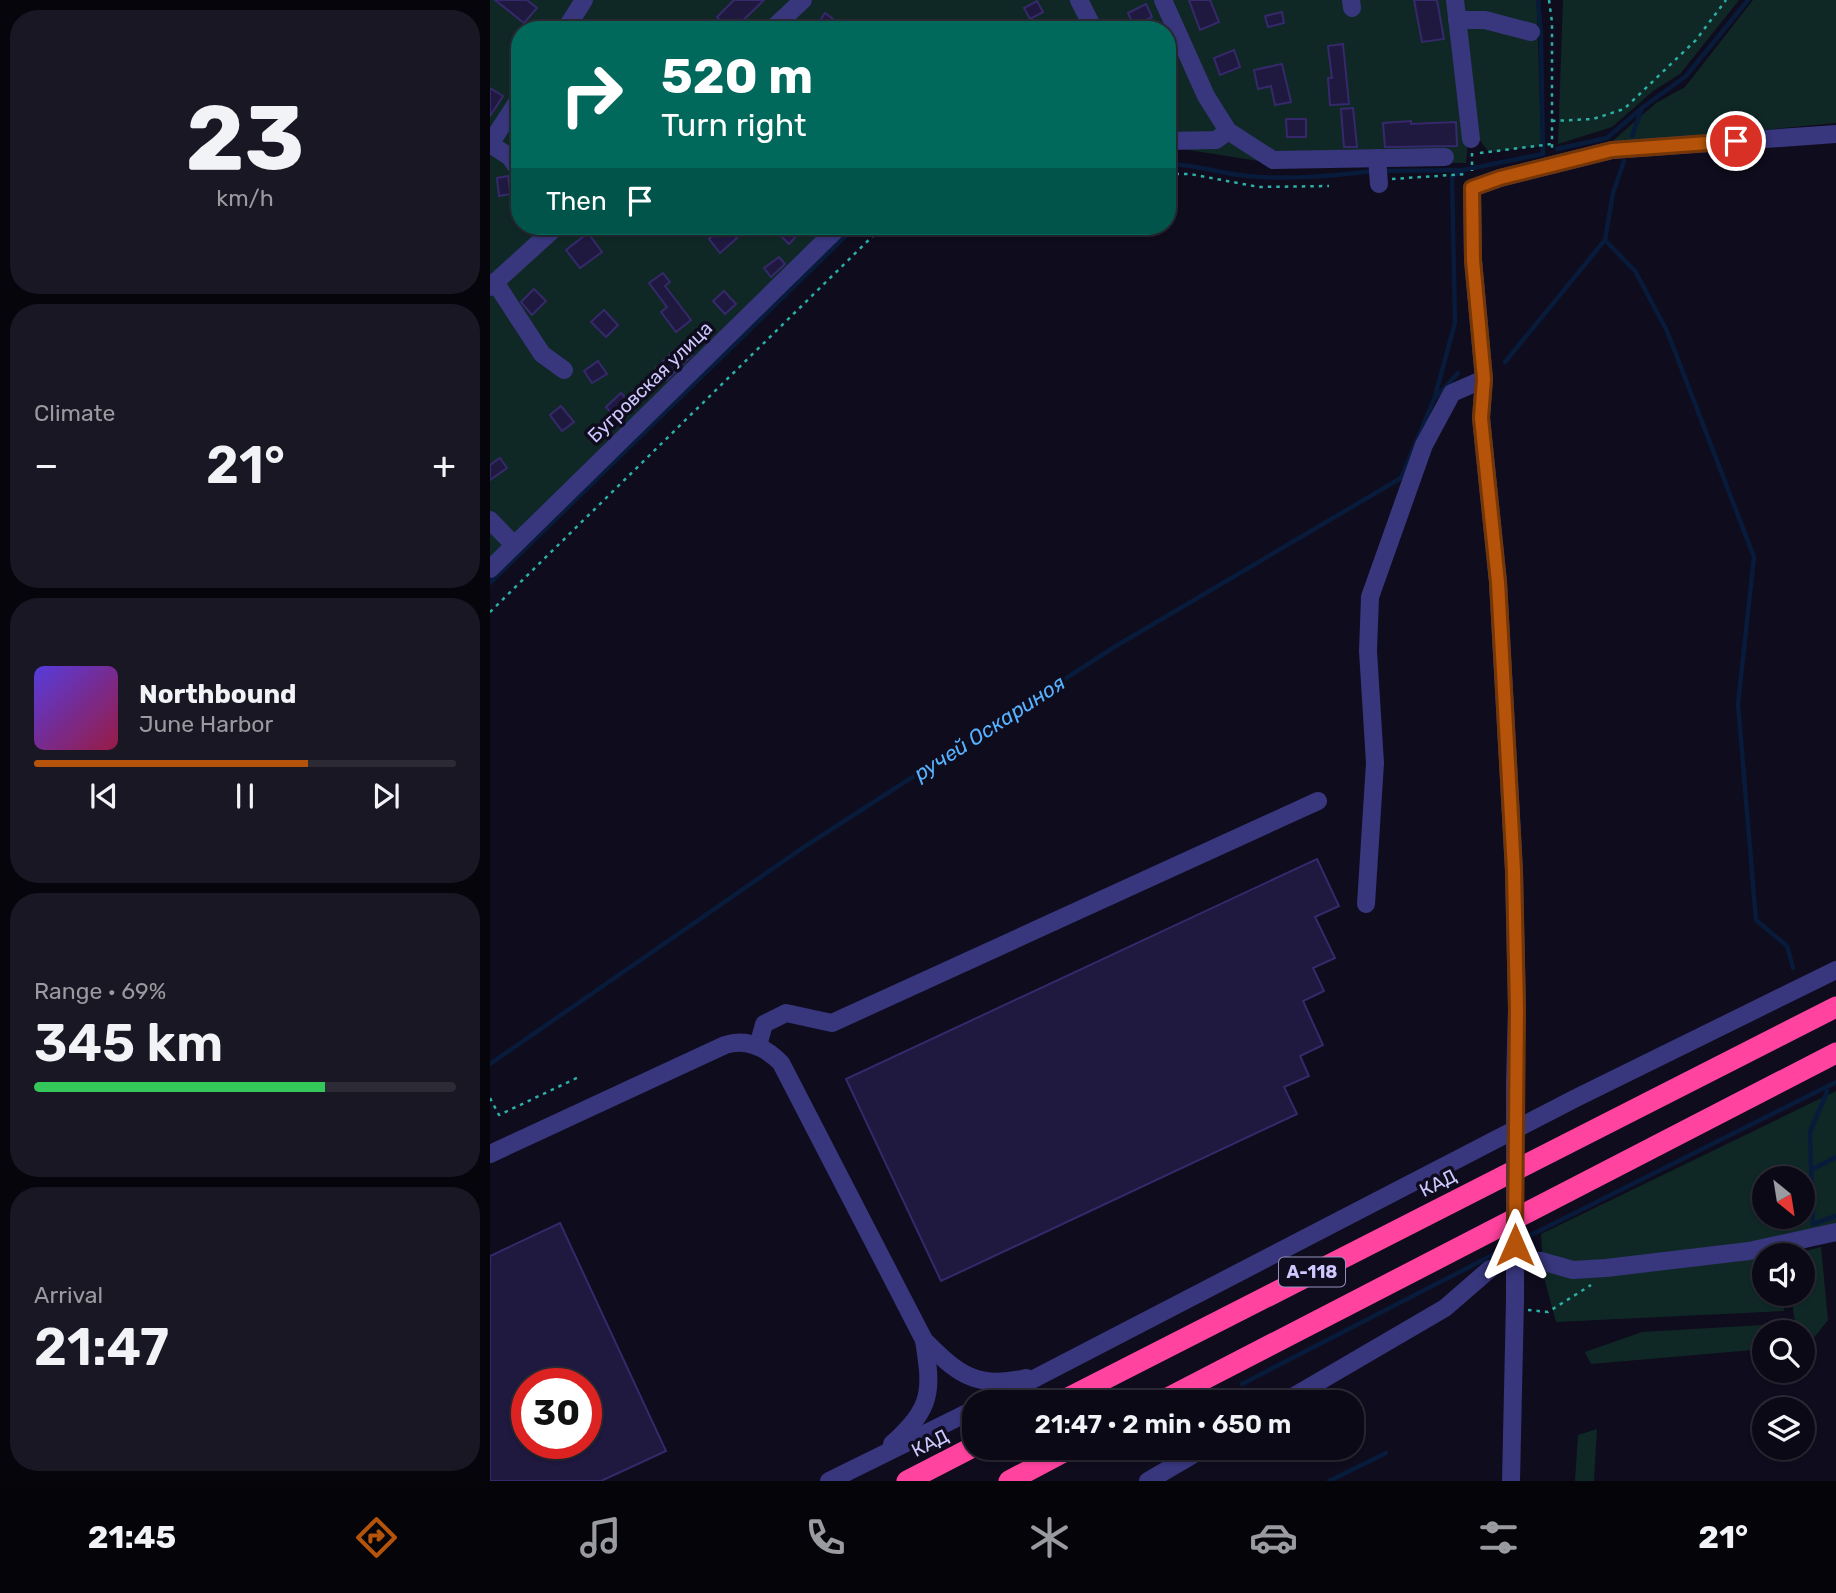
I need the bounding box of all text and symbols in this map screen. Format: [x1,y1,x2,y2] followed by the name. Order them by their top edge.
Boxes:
[661,47,813,105] text: 520 m
[546,49,637,140] icon: right
[185,84,305,192] text: 23
[661,106,806,144] text: Turn right
[1706,111,1766,171] pin
[1717,122,1755,160] icon: arrive
[621,182,659,220] icon: arrive
[216,184,274,212] text: km/h
[546,186,607,217] text: Then
[583,317,717,447] street label: Бугровская улица
[34,399,115,427] text: Climate
[206,434,285,496] text: 21°
[34,442,59,488] text: −
[432,442,456,488] text: +
[909,670,1069,786] water label: ручей Оскариноя
[139,679,297,710] text: Northbound
[139,710,273,738] text: June Harbor
[85,777,123,815] icon: previous
[226,777,264,815] icon: pause
[367,777,405,815] icon: next
[34,977,166,1005] text: Range · 69%
[34,1012,223,1074] text: 345 km
[1416,1164,1460,1202] street label: КАД
[1752,1166,1815,1228] north arrow
[1752,1166,1815,1460] map controls
[1478,1208,1552,1282] position arrow
[1752,1243,1815,1306] button: sound
[1279,1258,1345,1287] road number: А-118
[34,1281,103,1309] text: Arrival
[34,1316,169,1378] text: 21:47
[1752,1320,1815,1383] button: search
[511,1368,602,1459] speed limit sign: 30
[1752,1397,1815,1460] button: layers
[1035,1409,1291,1440] text: 21:47 · 2 min · 650 m
[908,1424,952,1462] street label: КАД
[352,1513,401,1562] icon: directions
[576,1513,625,1562] icon: music
[801,1513,850,1562] icon: phone
[1025,1513,1074,1562] icon: climate
[1249,1513,1298,1562] icon: car
[1474,1513,1523,1562] icon: filters
[88,1518,176,1556] text: 21:45
[1698,1518,1748,1556] text: 21°

